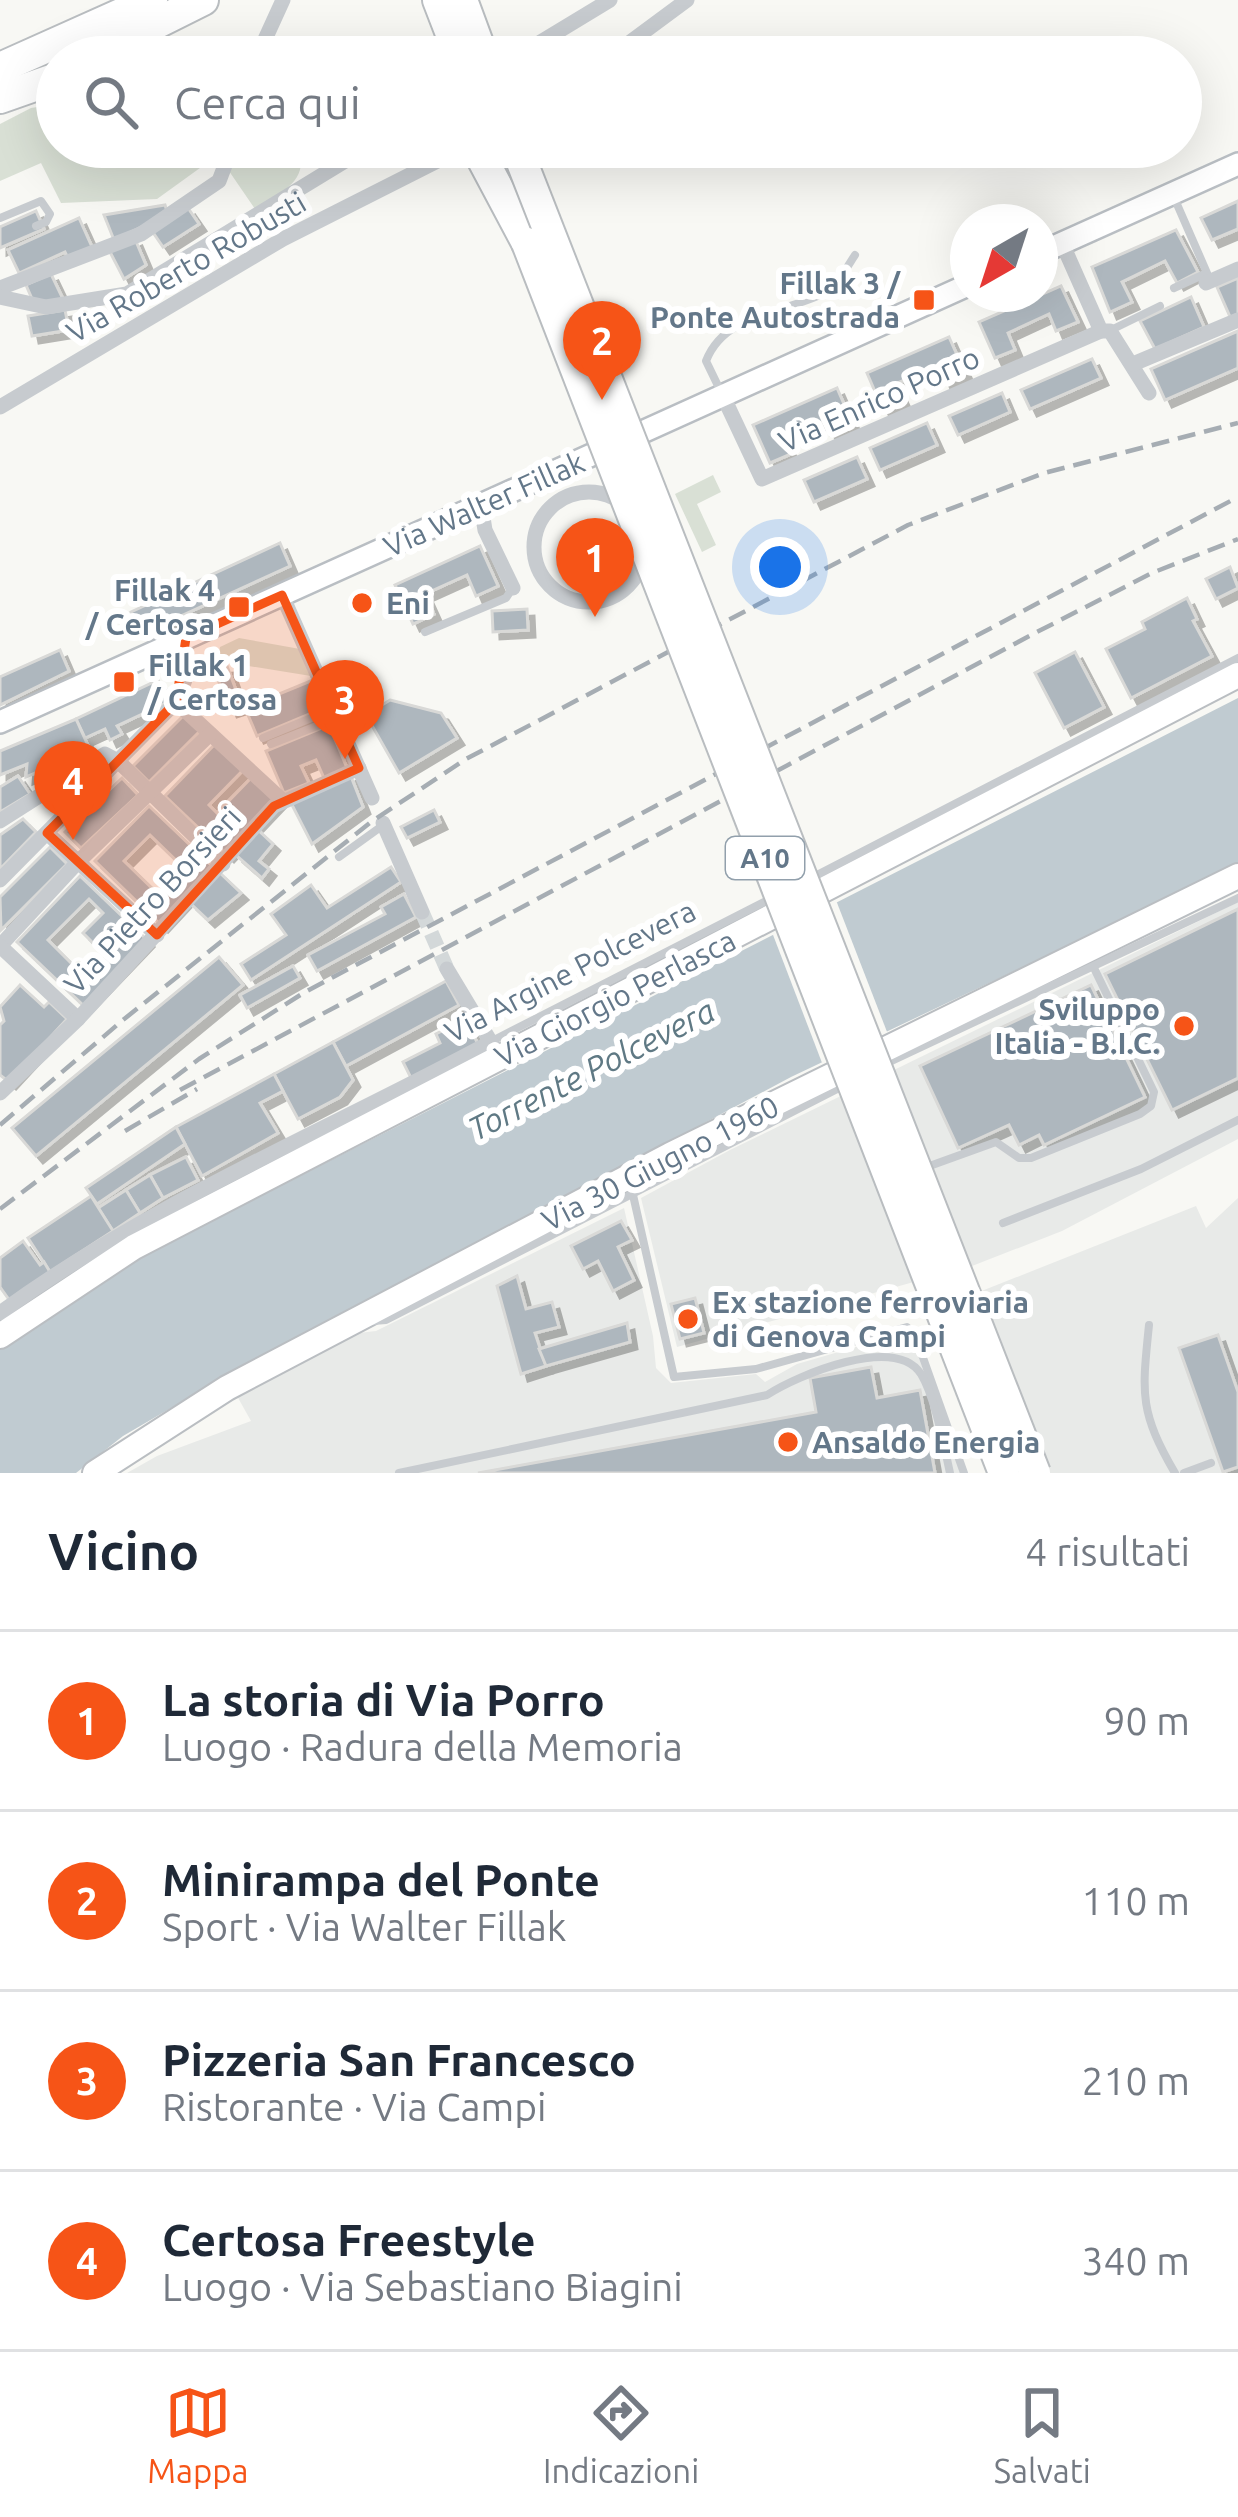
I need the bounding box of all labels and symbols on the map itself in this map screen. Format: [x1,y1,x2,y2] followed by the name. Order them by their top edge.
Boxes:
[60,185,312,349] street label: Via Roberto Robusti
[950,204,1058,312] north arrow
[650,266,901,334] place label: Fillak 3 / Ponte Autostrada
[911,287,937,313] marker: Fillak 3 / Ponte Autostrada
[563,301,641,400] pin: 2
[773,340,985,458] street label: Via Enrico Porro
[378,445,590,563] street label: Via Walter Fillak
[556,518,634,617] pin: 1
[750,537,810,597] your location
[85,573,215,641] place label: Fillak 4 / Certosa
[386,586,430,620] place label: Eni
[349,590,375,616] marker: Eni
[226,594,252,620] marker: Fillak 4 / Certosa
[147,648,277,716] place label: Fillak 1 / Certosa
[306,660,384,759] pin: 3
[111,669,137,695] marker: Fillak 1 / Certosa
[34,741,112,840] pin: 4
[57,800,247,1000] street label: Via Pietro Borsieri
[726,837,804,879] road number: A10
[439,893,701,1049] street label: Via Argine Polcevera
[489,923,741,1073] street label: Via Giorgio Perlasca
[462,991,720,1147] water label: Torrente Polcevera
[995,992,1160,1060] place label: Sviluppo Italia - B.I.C.
[1171,1013,1197,1039] marker: Sviluppo Italia - B.I.C.
[536,1089,784,1237] street label: Via 30 Giugno 1960
[712,1285,1029,1353] place label: Ex stazione ferroviaria di Genova Campi
[675,1306,701,1332] marker: Ex stazione ferroviaria di Genova Campi
[812,1425,1040,1459] place label: Ansaldo Energia
[775,1429,801,1455] marker: Ansaldo Energia

